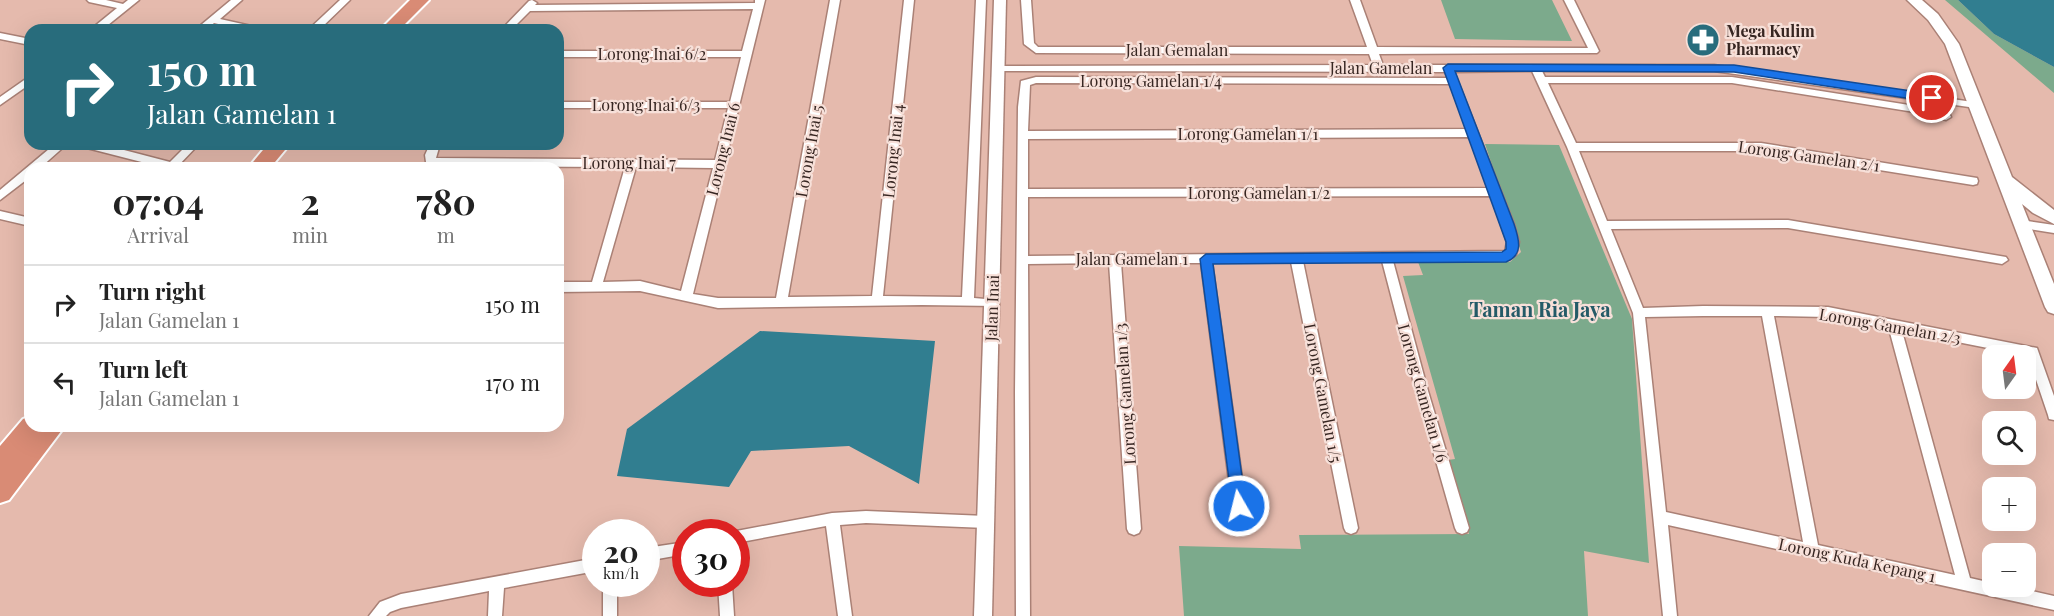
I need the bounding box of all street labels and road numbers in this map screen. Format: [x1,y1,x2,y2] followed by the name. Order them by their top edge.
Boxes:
[1125,39,1229,60] street label: Jalan Gemalan
[598,43,706,64] street label: Lorong Inai 6/2
[1329,57,1433,78] street label: Jalan Gamelan
[1080,70,1222,91] street label: Lorong Gamelan 1/4
[592,94,700,115] street label: Lorong Inai 6/3
[701,100,744,198] street label: Lorong Inai 6
[790,103,827,199] street label: Lorong Inai 5
[877,103,908,199] street label: Lorong Inai 4
[1178,123,1319,144] street label: Lorong Gamelan 1/1
[1737,135,1881,176] street label: Lorong Gamelan 2/1
[582,152,676,173] street label: Lorong Inai 7
[1188,182,1330,203] street label: Lorong Gamelan 1/2
[1075,248,1188,269] street label: Jalan Gamelan 1
[980,274,1003,343] street label: Jalan Inai
[1818,303,1963,348] street label: Lorong Gamelan 2/3
[1394,321,1453,464] street label: Lorong Gamelan 1/6
[1300,322,1347,464] street label: Lorong Gamelan 1/5
[1109,323,1140,466] street label: Lorong Gamelan 1/3
[1777,533,1938,586] street label: Lorong Kuda Kepang 1

